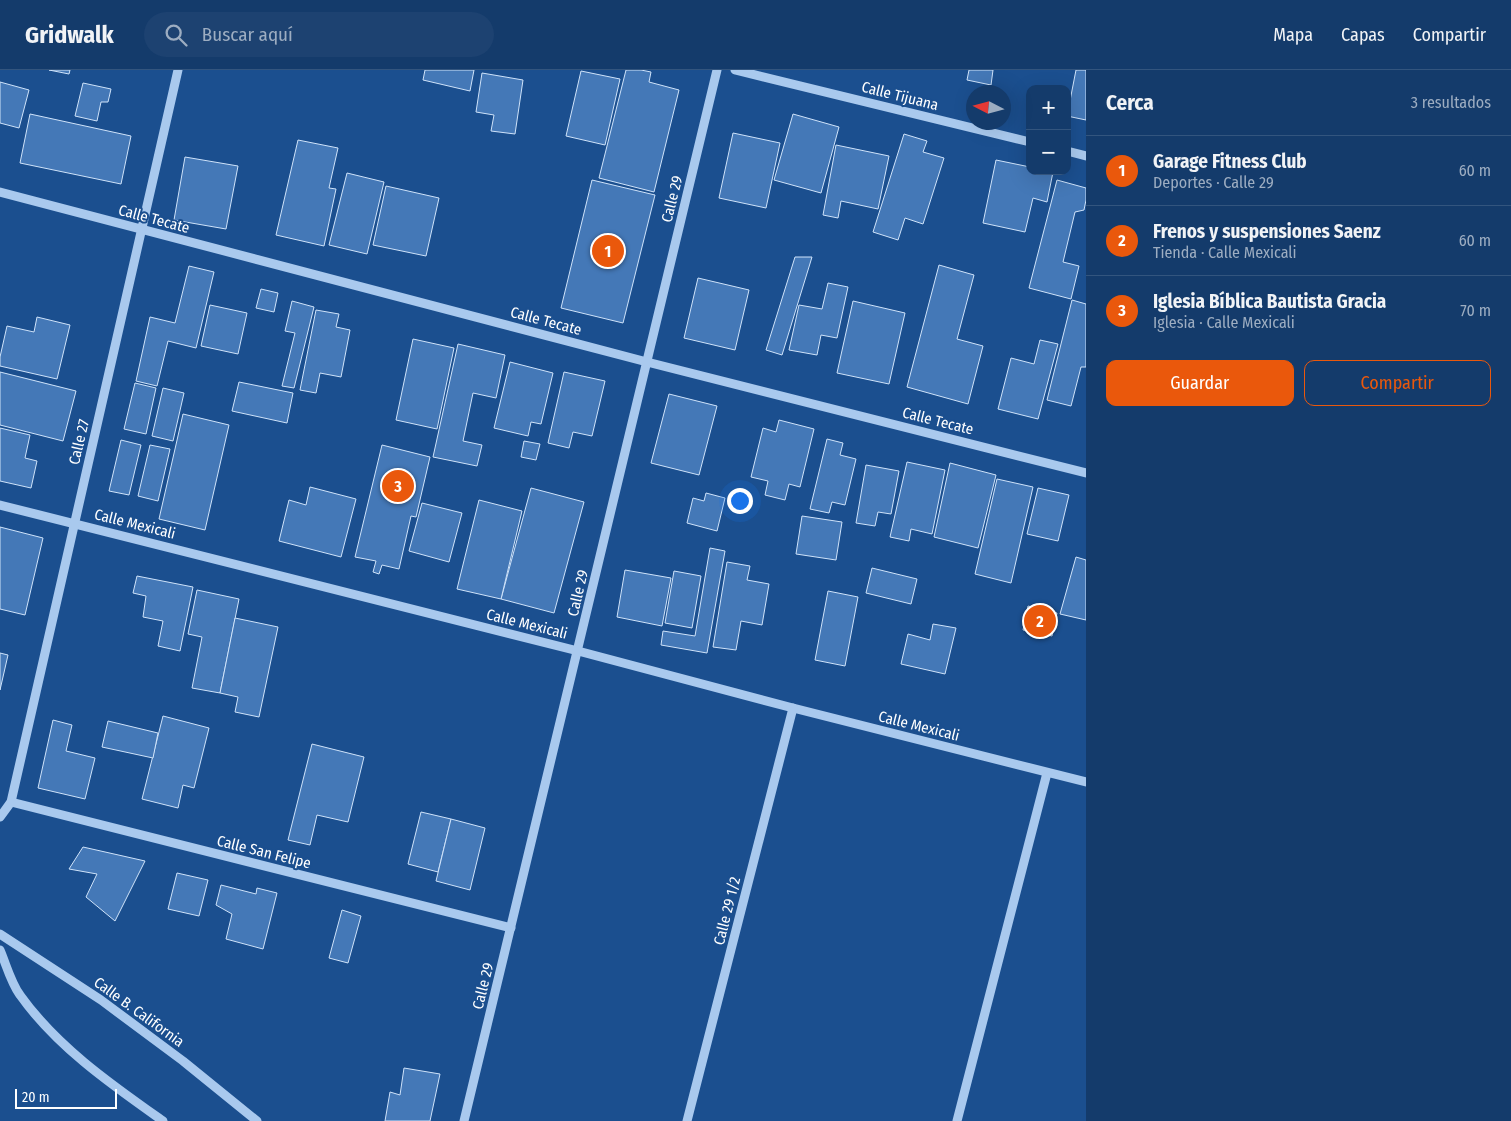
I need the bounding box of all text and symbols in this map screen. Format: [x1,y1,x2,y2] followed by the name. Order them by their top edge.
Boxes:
[144,12,494,57] search box
[25,21,114,49] text: Gridwalk
[162,21,190,49] icon: search
[202,23,293,46] text: Buscar aquí
[1273,24,1313,46] text: Mapa
[1341,24,1385,46] text: Capas
[1413,24,1486,46] text: Compartir
[860,78,940,114] street label: Calle Tijuana
[966,85,1011,130] north arrow
[1026,85,1071,175] map controls
[1026,85,1071,130] button: +
[1106,90,1154,116] text: Cerca
[1411,93,1491,112] text: 3 resultados
[1026,130,1071,175] button: −
[1153,150,1307,173] text: Garage Fitness Club
[1119,161,1125,180] text: 1
[1459,161,1491,180] text: 60 m
[1153,173,1274,192] text: Deportes · Calle 29
[658,174,686,224] street label: Calle 29
[117,201,191,237] street label: Calle Tecate
[1153,220,1381,243] text: Frenos y suspensiones Saenz
[1118,231,1126,250] text: 2
[1459,231,1491,250] text: 60 m
[592,232,624,270] pin: 1
[1153,243,1297,262] text: Tienda · Calle Mexicali
[1153,290,1386,313] text: Iglesia Bíblica Bautista Gracia
[1118,301,1126,320] text: 3
[1460,301,1491,320] text: 70 m
[509,303,583,339] street label: Calle Tecate
[1153,313,1295,332] text: Iglesia · Calle Mexicali
[1106,360,1294,406] button: Guardar
[1304,360,1491,406] button: Compartir
[901,403,975,439] street label: Calle Tecate
[65,418,93,466] street label: Calle 27
[382,467,414,505] pin: 3
[727,488,753,514] your location
[93,505,177,543] street label: Calle Mexicali
[564,568,592,618] street label: Calle 29
[1024,602,1056,640] pin: 2
[485,605,569,643] street label: Calle Mexicali
[877,707,961,745] street label: Calle Mexicali
[215,832,313,872] street label: Calle San Felipe
[710,875,744,947] street label: Calle 29 1/2
[469,961,497,1011] street label: Calle 29
[90,973,188,1051] street label: Calle B. California
[15,1086,118,1109] scale bar
[22,1089,50,1106] text: 20 m

